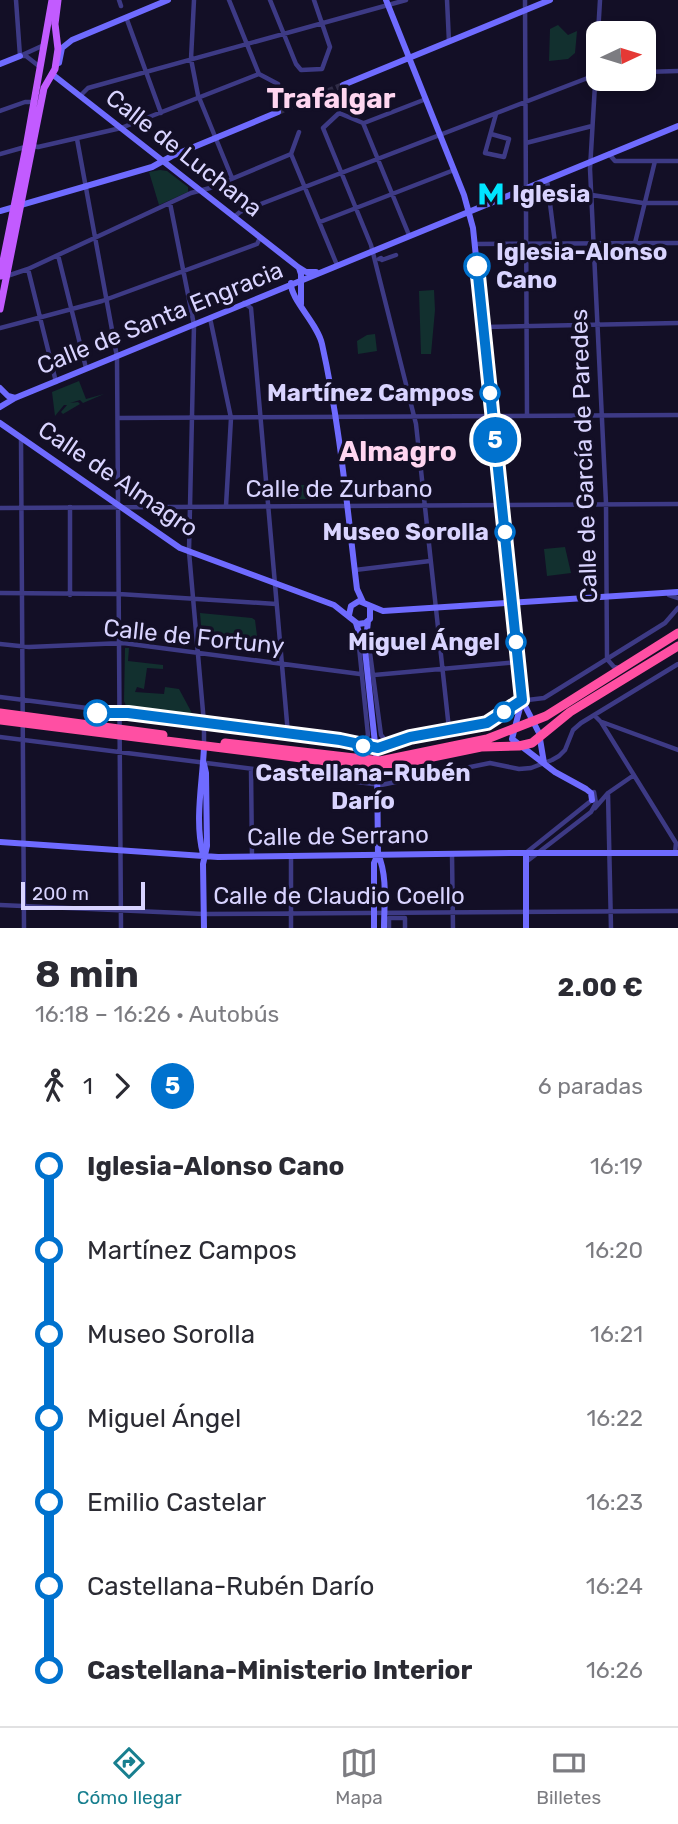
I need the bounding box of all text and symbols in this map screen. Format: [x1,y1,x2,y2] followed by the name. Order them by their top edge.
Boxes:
[586,21,656,91] north arrow
[586,21,656,91] map controls
[267,82,396,115] district label: Trafalgar
[100,83,268,223] street label: Calle de Luchana
[476,179,506,209] metro station icon: Iglesia
[512,180,590,208] place label: Iglesia
[496,238,667,294] place label: Iglesia-Alonso Cano
[464,253,490,279] marker: Iglesia-Alonso Cano
[33,256,287,380] street label: Calle de Santa Engracia
[565,308,603,604] street label: Calle de García de Paredes
[267,379,474,407] place label: Martínez Campos
[480,383,500,403] marker: Martínez Campos
[33,415,203,543] street label: Calle de Almagro
[472,417,518,463] line badge: 5
[487,426,503,454] text: 5
[339,435,457,468] district label: Almagro
[245,475,433,503] street label: Calle de Zurbano
[323,518,489,546] place label: Museo Sorolla
[495,522,515,542] marker: Museo Sorolla
[102,614,286,660] street label: Calle de Fortuny
[348,628,500,656] place label: Miguel Ángel
[506,632,526,652] marker: Miguel Ángel
[84,700,110,726] unlabelled marker
[494,702,514,722] unlabelled marker
[353,736,373,756] marker: Castellana-Rubén Darío
[255,759,471,815] place label: Castellana-Rubén Darío
[247,820,429,852] street label: Calle de Serrano
[21,879,145,911] scale bar
[32,882,89,905] text: 200 m
[213,882,465,910] street label: Calle de Claudio Coello
[35,951,139,997] text: 8 min
[558,972,643,1003] text: 2.00 €
[35,1000,279,1028] text: 16:18 – 16:26 · Autobús
[35,1067,73,1105] icon: walk
[103,1067,141,1105] icon: forward
[83,1072,93,1100] text: 1
[165,1072,180,1100] text: 5
[538,1072,643,1100] text: 6 paradas
[87,1151,345,1182] text: Iglesia-Alonso Cano
[590,1152,643,1180] text: 16:19
[87,1235,297,1266] text: Martínez Campos
[585,1236,643,1264] text: 16:20
[87,1319,255,1350] text: Museo Sorolla
[590,1320,643,1348] text: 16:21
[87,1403,241,1434] text: Miguel Ángel
[586,1404,643,1432] text: 16:22
[87,1487,266,1518] text: Emilio Castelar
[586,1488,643,1516] text: 16:23
[87,1571,374,1602] text: Castellana-Rubén Darío
[586,1572,643,1600] text: 16:24
[87,1655,472,1686] text: Castellana-Ministerio Interior
[586,1656,643,1684] text: 16:26
[77,1744,182,1809] tab: Cómo llegar
[335,1744,383,1809] tab: Mapa
[536,1744,601,1809] tab: Billetes

